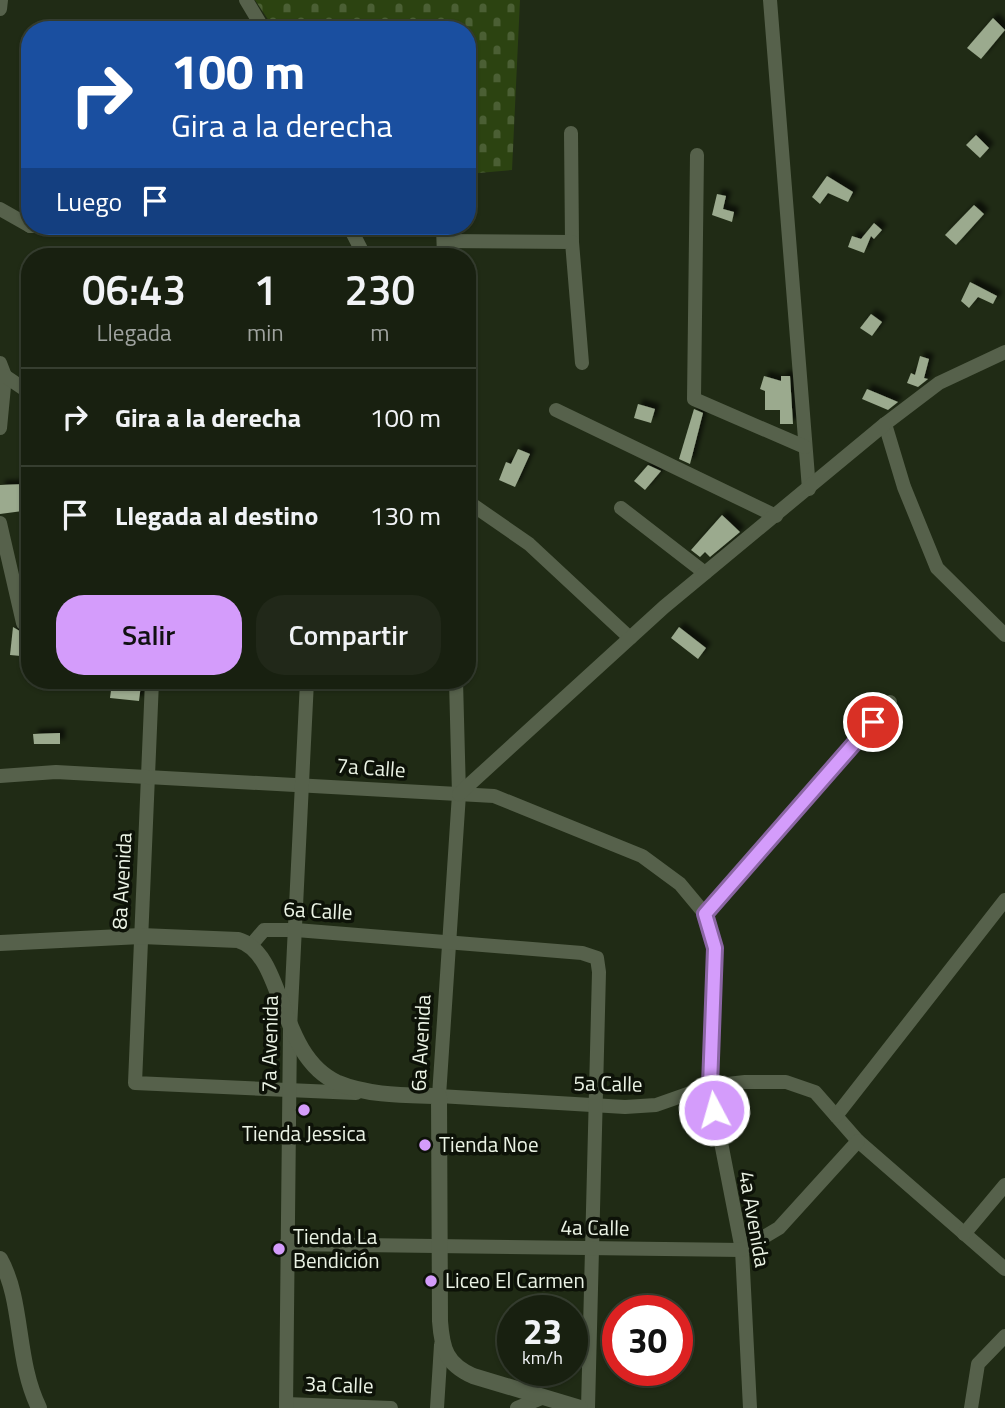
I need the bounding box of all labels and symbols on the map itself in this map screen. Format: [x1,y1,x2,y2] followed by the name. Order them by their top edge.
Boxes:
[843,692,903,752] pin
[335,749,407,785] street label: 7a Calle
[102,831,140,930] street label: 8a Avenida
[283,892,353,928] street label: 6a Calle
[401,993,439,1092] street label: 6a Avenida
[252,995,286,1093] street label: 7a Avenida
[573,1066,643,1100] street label: 5a Calle
[677,1073,751,1147] position arrow
[296,1102,312,1118] marker: Tienda Jessica
[242,1117,367,1149] place label: Tienda Jessica
[439,1128,539,1160] place label: Tienda Noe
[417,1137,433,1153] marker: Tienda Noe
[731,1168,779,1270] street label: 4a Avenida
[560,1210,630,1244] street label: 4a Calle
[293,1220,380,1276] place label: Tienda La Bendición
[271,1241,287,1257] marker: Tienda La Bendición
[445,1264,585,1296] place label: Liceo El Carmen
[423,1273,439,1289] marker: Liceo El Carmen
[602,1295,693,1386] speed limit sign: 30
[304,1367,374,1401] street label: 3a Calle

